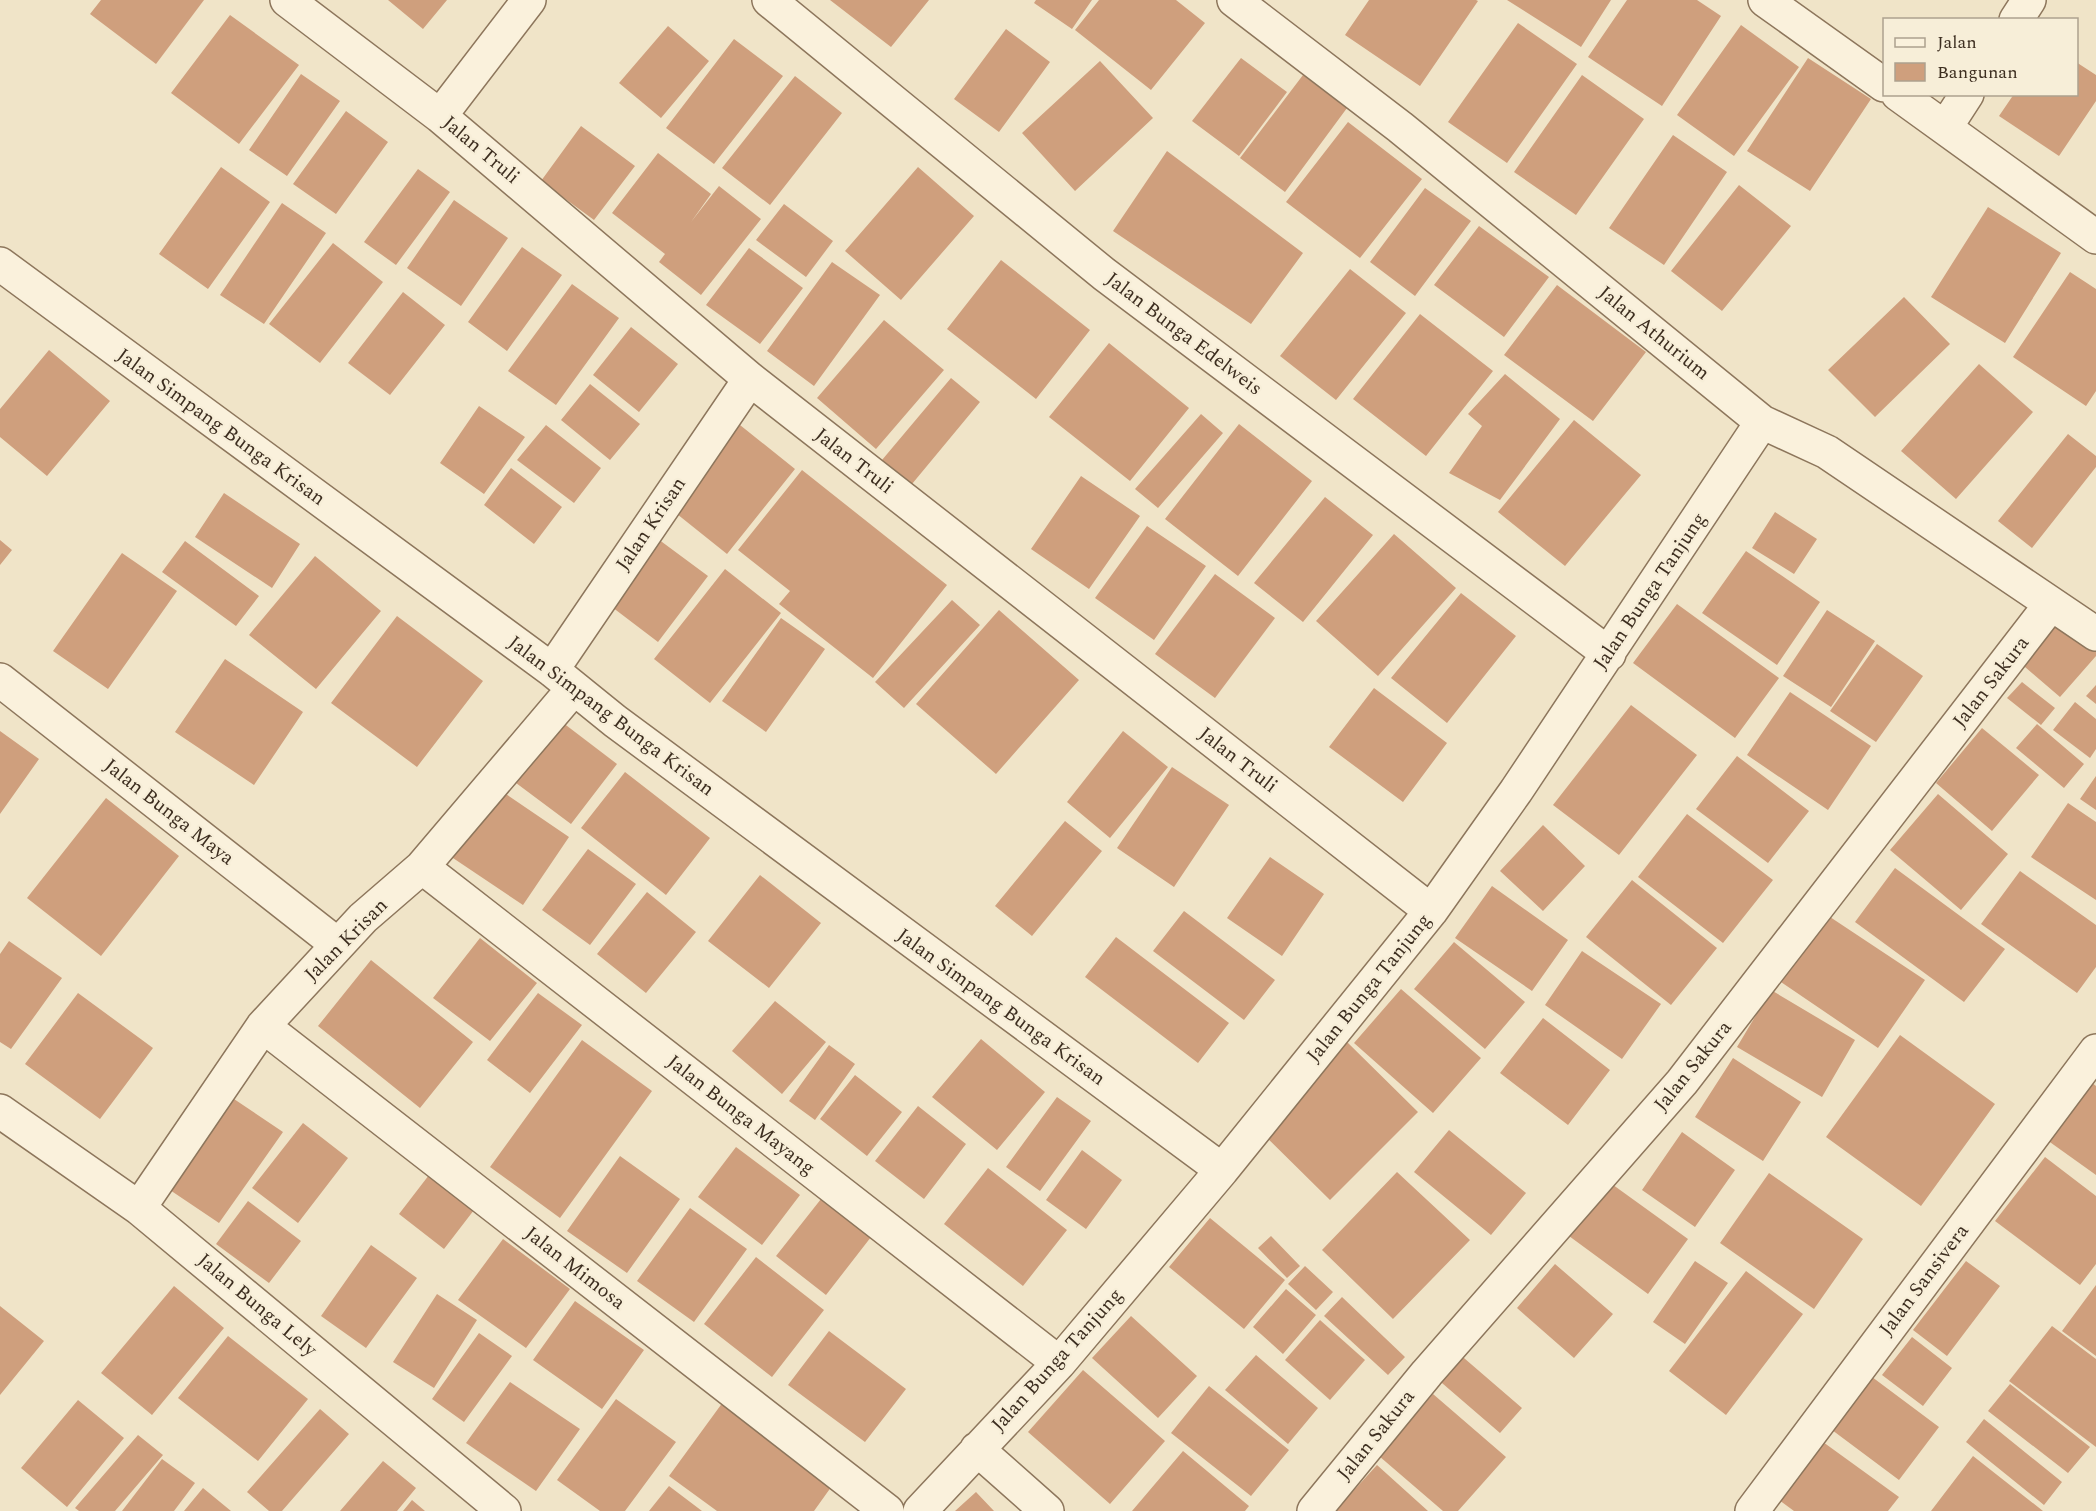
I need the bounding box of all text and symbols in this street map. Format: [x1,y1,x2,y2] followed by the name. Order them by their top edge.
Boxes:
[1883,18,2078,96] legend
[1937,29,1977,56] text: Jalan
[1937,59,2018,86] text: Bangunan
[436,108,526,192] street label: Jalan Truli
[1099,265,1269,403] street label: Jalan Bunga Edelweis
[1592,279,1716,387] street label: Jalan Athurium
[110,341,332,513] street label: Jalan Simpang Bunga Krisan
[808,420,900,502] street label: Jalan Truli
[608,471,694,577] street label: Jalan Krisan
[1586,506,1714,676] street label: Jalan Bunga Tanjung
[501,628,721,804] street label: Jalan Simpang Bunga Krisan
[1945,629,2037,735] street label: Jalan Sakura
[1192,719,1284,801] street label: Jalan Truli
[97,751,241,873] street label: Jalan Bunga Maya
[297,891,395,989] street label: Jalan Krisan
[1299,907,1439,1069] street label: Jalan Bunga Tanjung
[890,921,1112,1093] street label: Jalan Simpang Bunga Krisan
[1647,1014,1739,1118] street label: Jalan Sakura
[660,1047,822,1183] street label: Jalan Bunga Mayang
[1872,1217,1976,1342] street label: Jalan Sansivera
[518,1219,632,1317] street label: Jalan Mimosa
[191,1246,325,1365] street label: Jalan Bunga Lely
[984,1281,1130,1439] street label: Jalan Bunga Tanjung
[1330,1383,1422,1487] street label: Jalan Sakura

